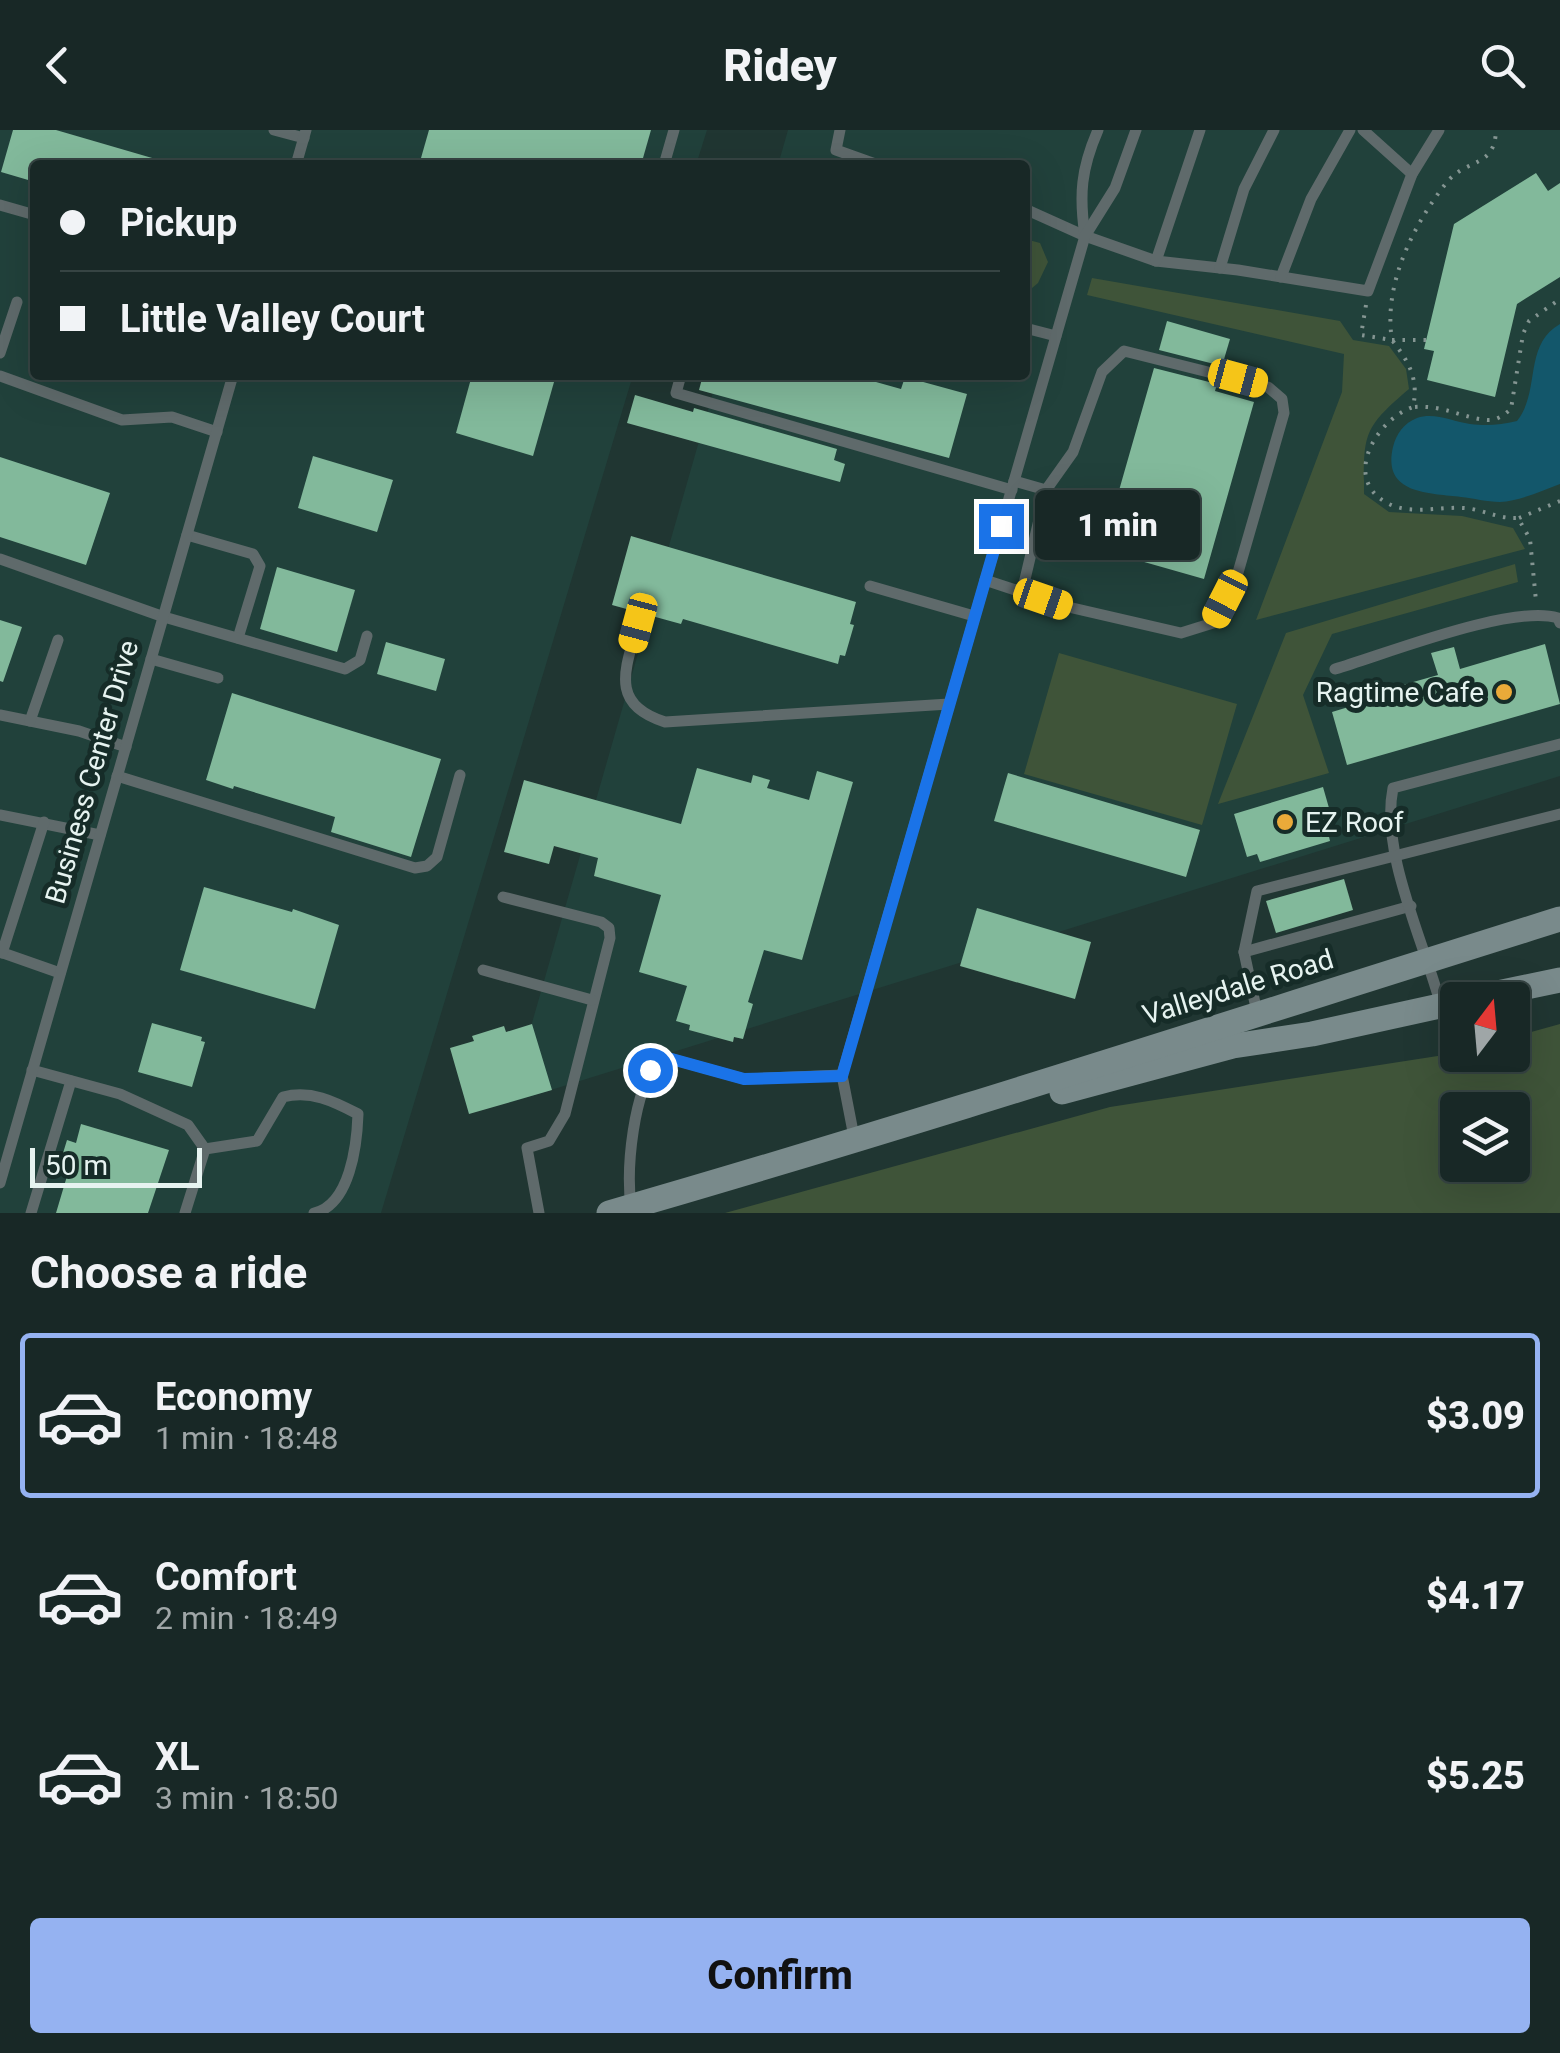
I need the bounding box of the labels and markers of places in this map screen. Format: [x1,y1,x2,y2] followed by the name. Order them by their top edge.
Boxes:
[1316,676,1484,709] place label: Ragtime Cafe
[1493,681,1515,703] marker: Ragtime Cafe
[1305,806,1404,839] place label: EZ Roof
[1274,811,1296,833] marker: EZ Roof

